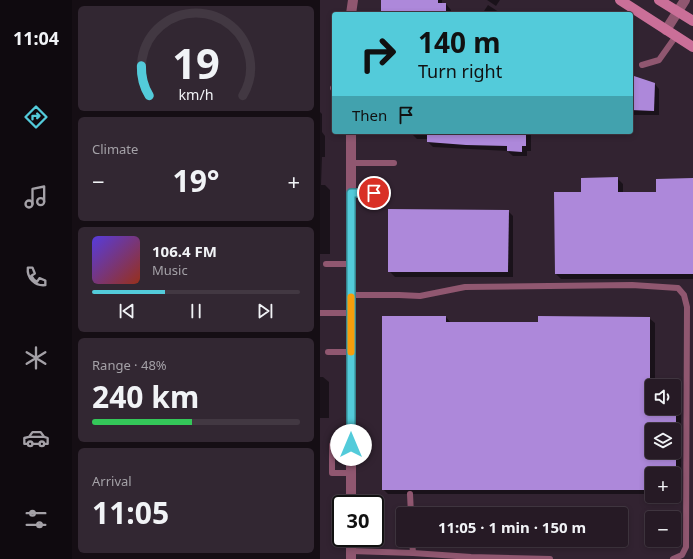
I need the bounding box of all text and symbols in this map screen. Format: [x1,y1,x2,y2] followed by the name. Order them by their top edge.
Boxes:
[418,23,501,61] text: 140 m
[13,26,59,50] text: 11:04
[352,28,404,80] icon: right
[172,35,220,91] text: 19
[418,59,502,83] text: Turn right
[178,85,214,104] text: km/h
[22,103,50,131] icon: directions
[395,104,417,126] icon: arrive
[352,105,387,125] text: Then
[92,140,138,158] text: Climate
[172,160,220,201] text: 19°
[92,166,105,196] text: −
[287,166,300,196] text: +
[357,176,391,210] pin
[363,182,385,204] icon: arrive
[22,183,50,211] icon: music
[152,241,217,261] text: 106.4 FM
[152,261,188,279] text: Music
[22,263,50,291] icon: phone
[116,300,138,322] icon: previous
[185,300,207,322] icon: pause
[254,300,276,322] icon: next
[22,344,50,372] icon: climate
[92,356,167,374] text: Range · 48%
[92,376,199,417] text: 240 km
[645,379,681,547] map controls
[645,379,681,415] button: sound
[645,423,681,459] button: layers
[22,424,50,452] icon: car
[330,424,372,466] position arrow
[645,467,681,503] button: +
[92,472,132,490] text: Arrival
[92,492,169,533] text: 11:05
[332,495,384,547] speed limit sign: 30
[22,505,50,533] icon: filters
[645,511,681,547] button: −
[438,517,586,537] text: 11:05 · 1 min · 150 m

